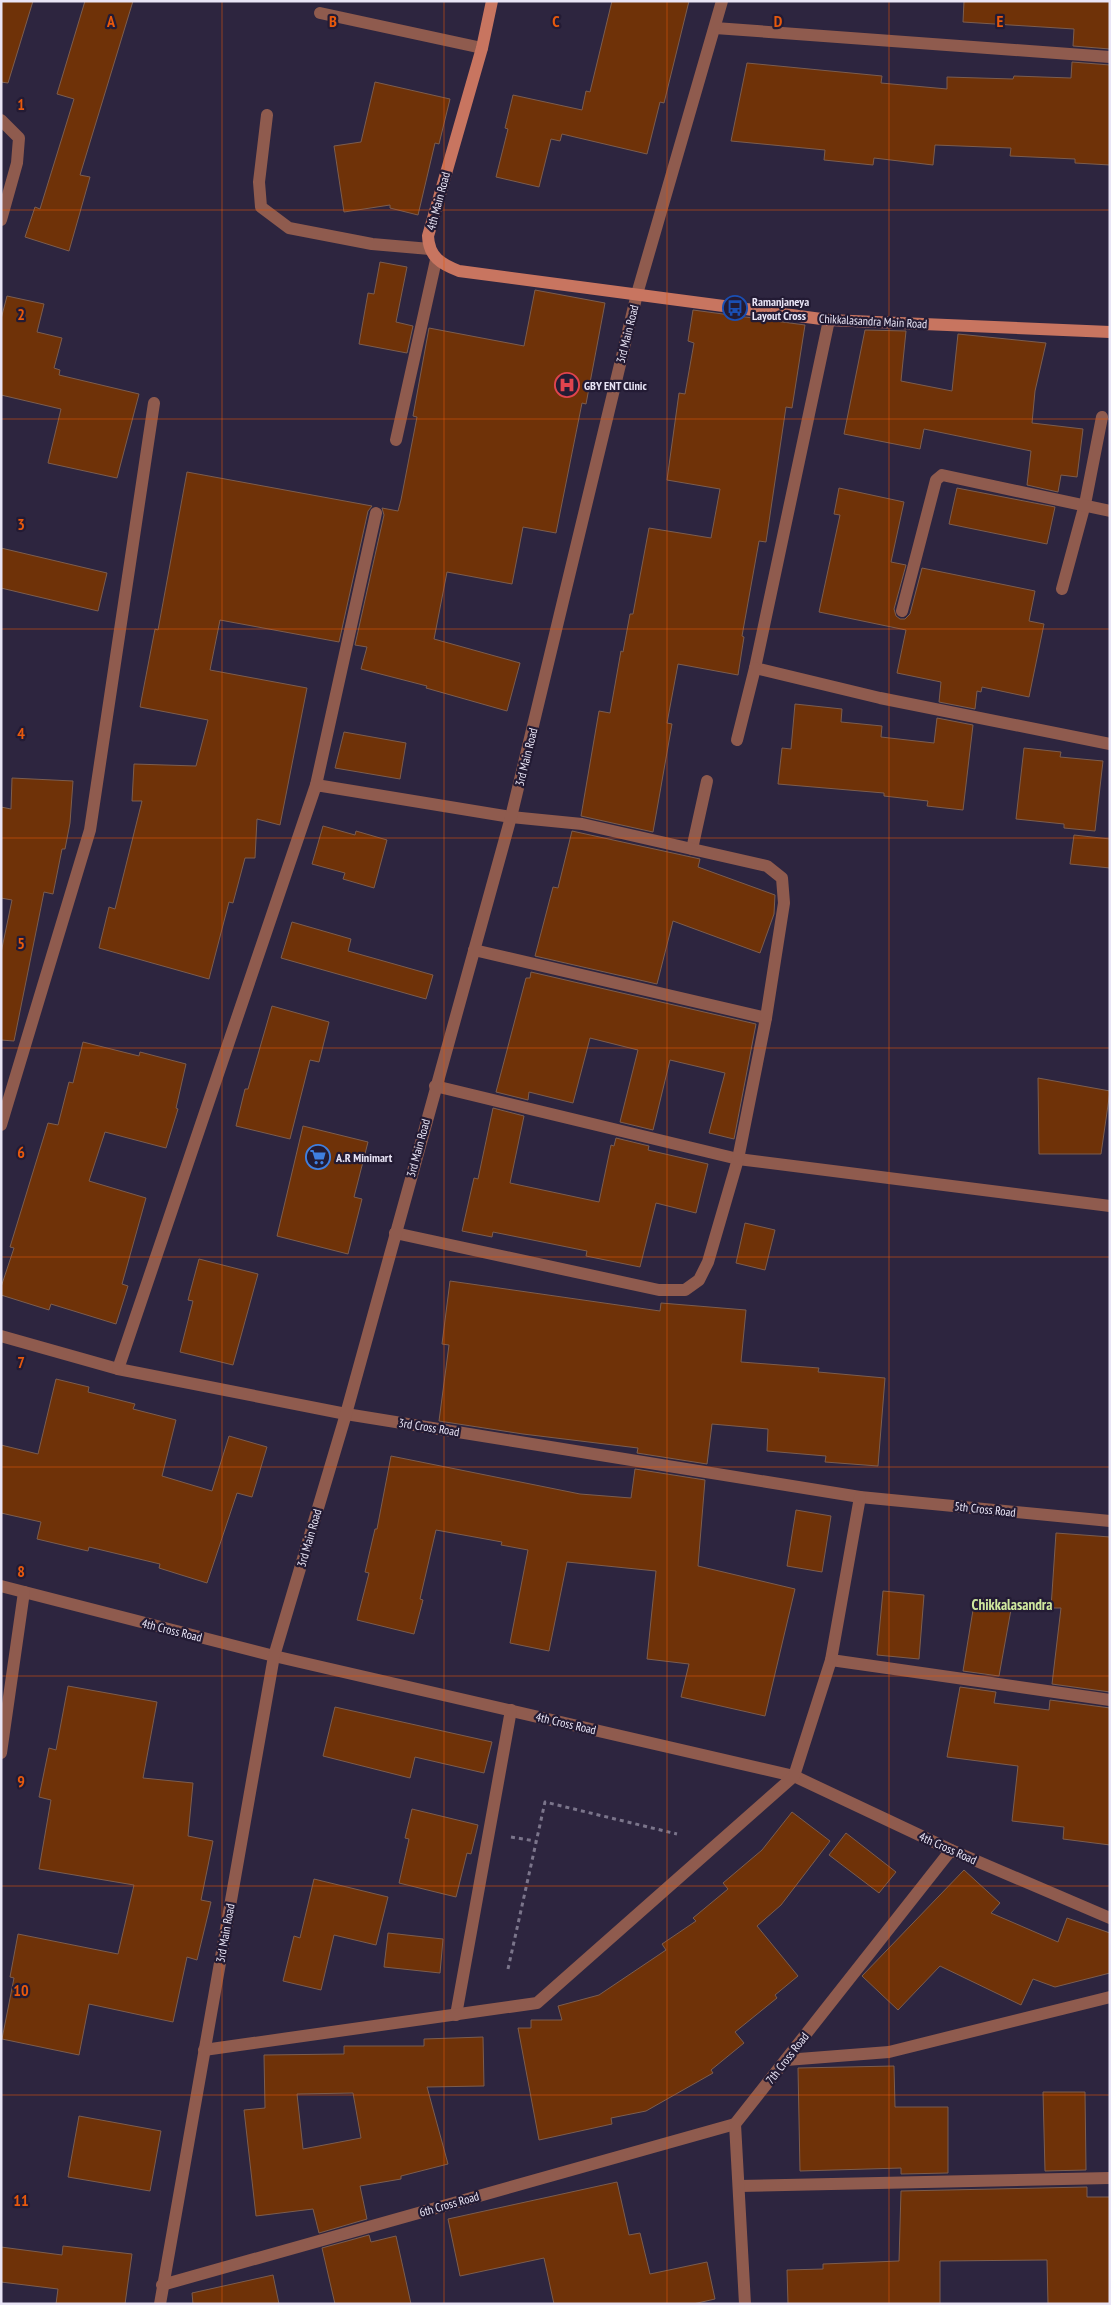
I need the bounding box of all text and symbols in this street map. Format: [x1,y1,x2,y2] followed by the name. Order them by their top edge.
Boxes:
[106,11,116,31] text: A
[329,11,337,31] text: B
[552,11,560,31] text: C
[774,11,783,31] text: D
[997,11,1004,31] text: E
[17,94,25,114] text: 1
[423,170,453,232] street label: 4th Main Road
[752,294,809,323] place label: Ramanjaneya Layout Cross
[722,295,748,321] bus stop icon: Ramanjaneya Layout Cross
[612,303,642,365] street label: 3rd Main Road
[17,304,25,324] text: 2
[818,311,928,331] street label: Chikkalasandra Main Road
[554,372,580,398] hospital icon: GBY ENT Clinic
[584,378,647,393] place label: GBY ENT Clinic
[17,514,25,534] text: 3
[17,723,25,743] text: 4
[511,726,541,788] street label: 3rd Main Road
[17,933,25,953] text: 5
[403,1117,433,1179] street label: 3rd Main Road
[17,1142,25,1162] text: 6
[305,1144,331,1170] supermarket icon: A.R Minimart
[335,1150,393,1165] place label: A.R Minimart
[17,1352,25,1372] text: 7
[398,1415,460,1439] street label: 3rd Cross Road
[954,1498,1016,1520] street label: 5th Cross Road
[294,1507,324,1569] street label: 3rd Main Road
[17,1561,25,1581] text: 8
[972,1595,1052,1614] district label: Chikkalasandra
[140,1615,204,1645] street label: 4th Cross Road
[534,1709,598,1737] street label: 4th Cross Road
[17,1771,25,1791] text: 9
[917,1829,979,1867] street label: 4th Cross Road
[212,1902,238,1964] street label: 3rd Main Road
[13,1980,29,2000] text: 10
[762,2029,812,2087] street label: 7th Cross Road
[417,2188,481,2220] street label: 6th Cross Road
[13,2190,29,2210] text: 11

